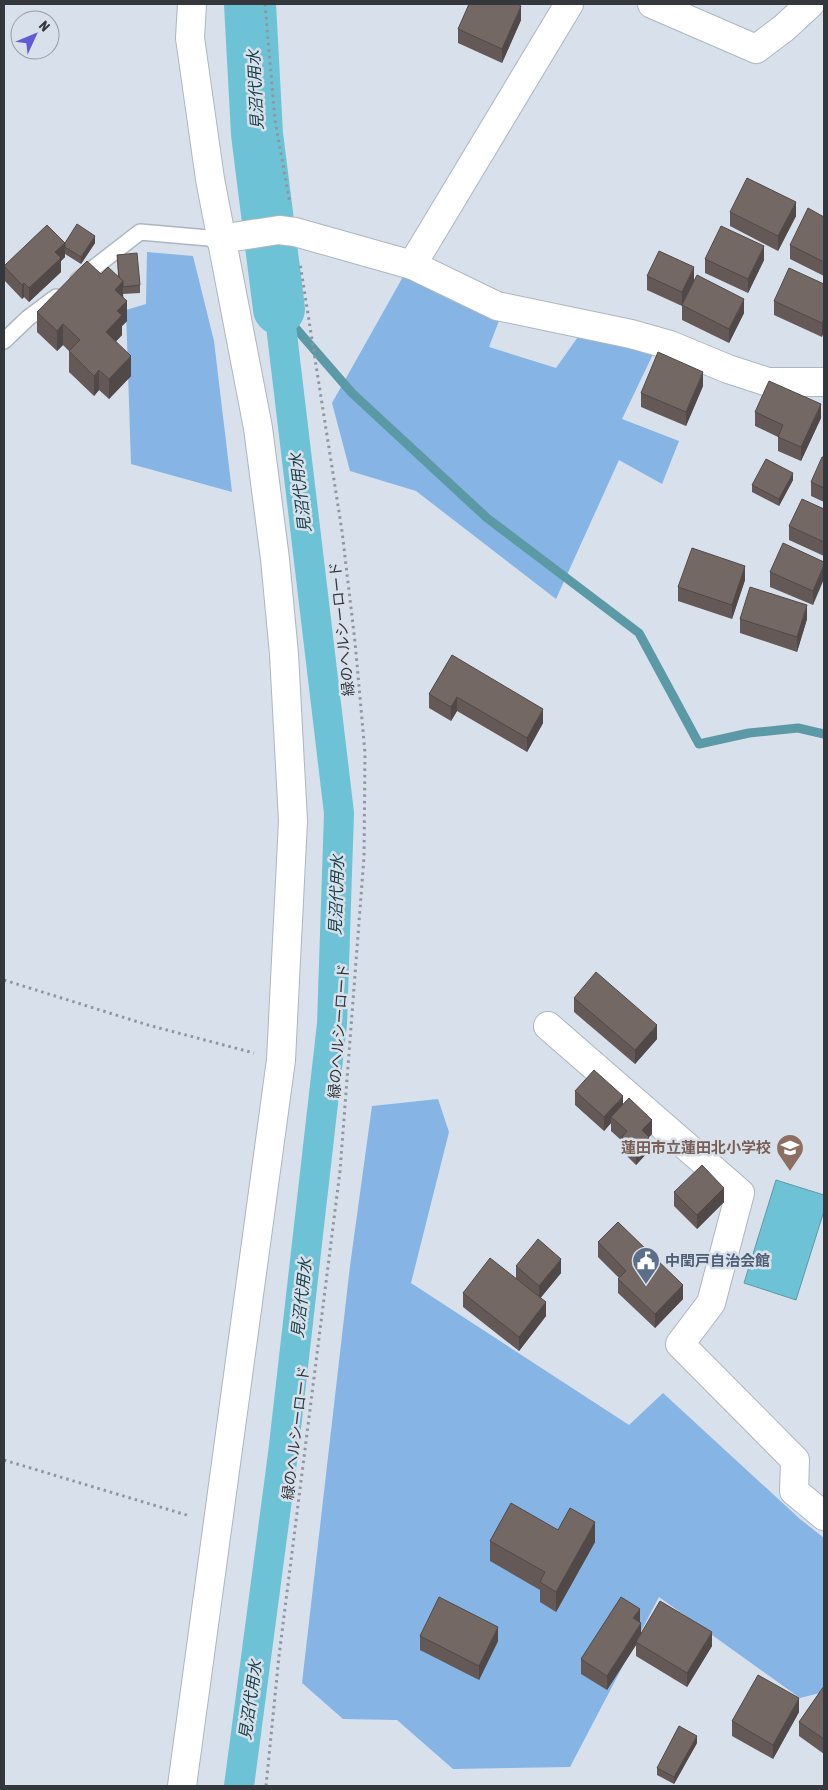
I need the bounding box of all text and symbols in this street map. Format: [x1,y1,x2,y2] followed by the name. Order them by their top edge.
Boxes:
[10,10,60,60] north arrow
[36,17,53,34] text: N
[244,48,266,130] water label: 見沼代用水
[286,450,314,534] water label: 見沼代用水
[326,561,357,697] street label: 緑のヘルシーロード
[326,853,346,935] water label: 見沼代用水
[325,963,352,1099] street label: 緑のヘルシーロード
[775,1133,805,1172] school or university icon: 蓮田市立蓮田北小学校
[621,1139,771,1156] place label: 蓮田市立蓮田北小学校
[631,1246,661,1285] public building icon: 中閏戸自治会館
[665,1252,770,1269] place label: 中閏戸自治会館
[288,1255,314,1339] water label: 見沼代用水
[279,1365,312,1501] street label: 緑のヘルシーロード
[236,1657,265,1741] water label: 見沼代用水

